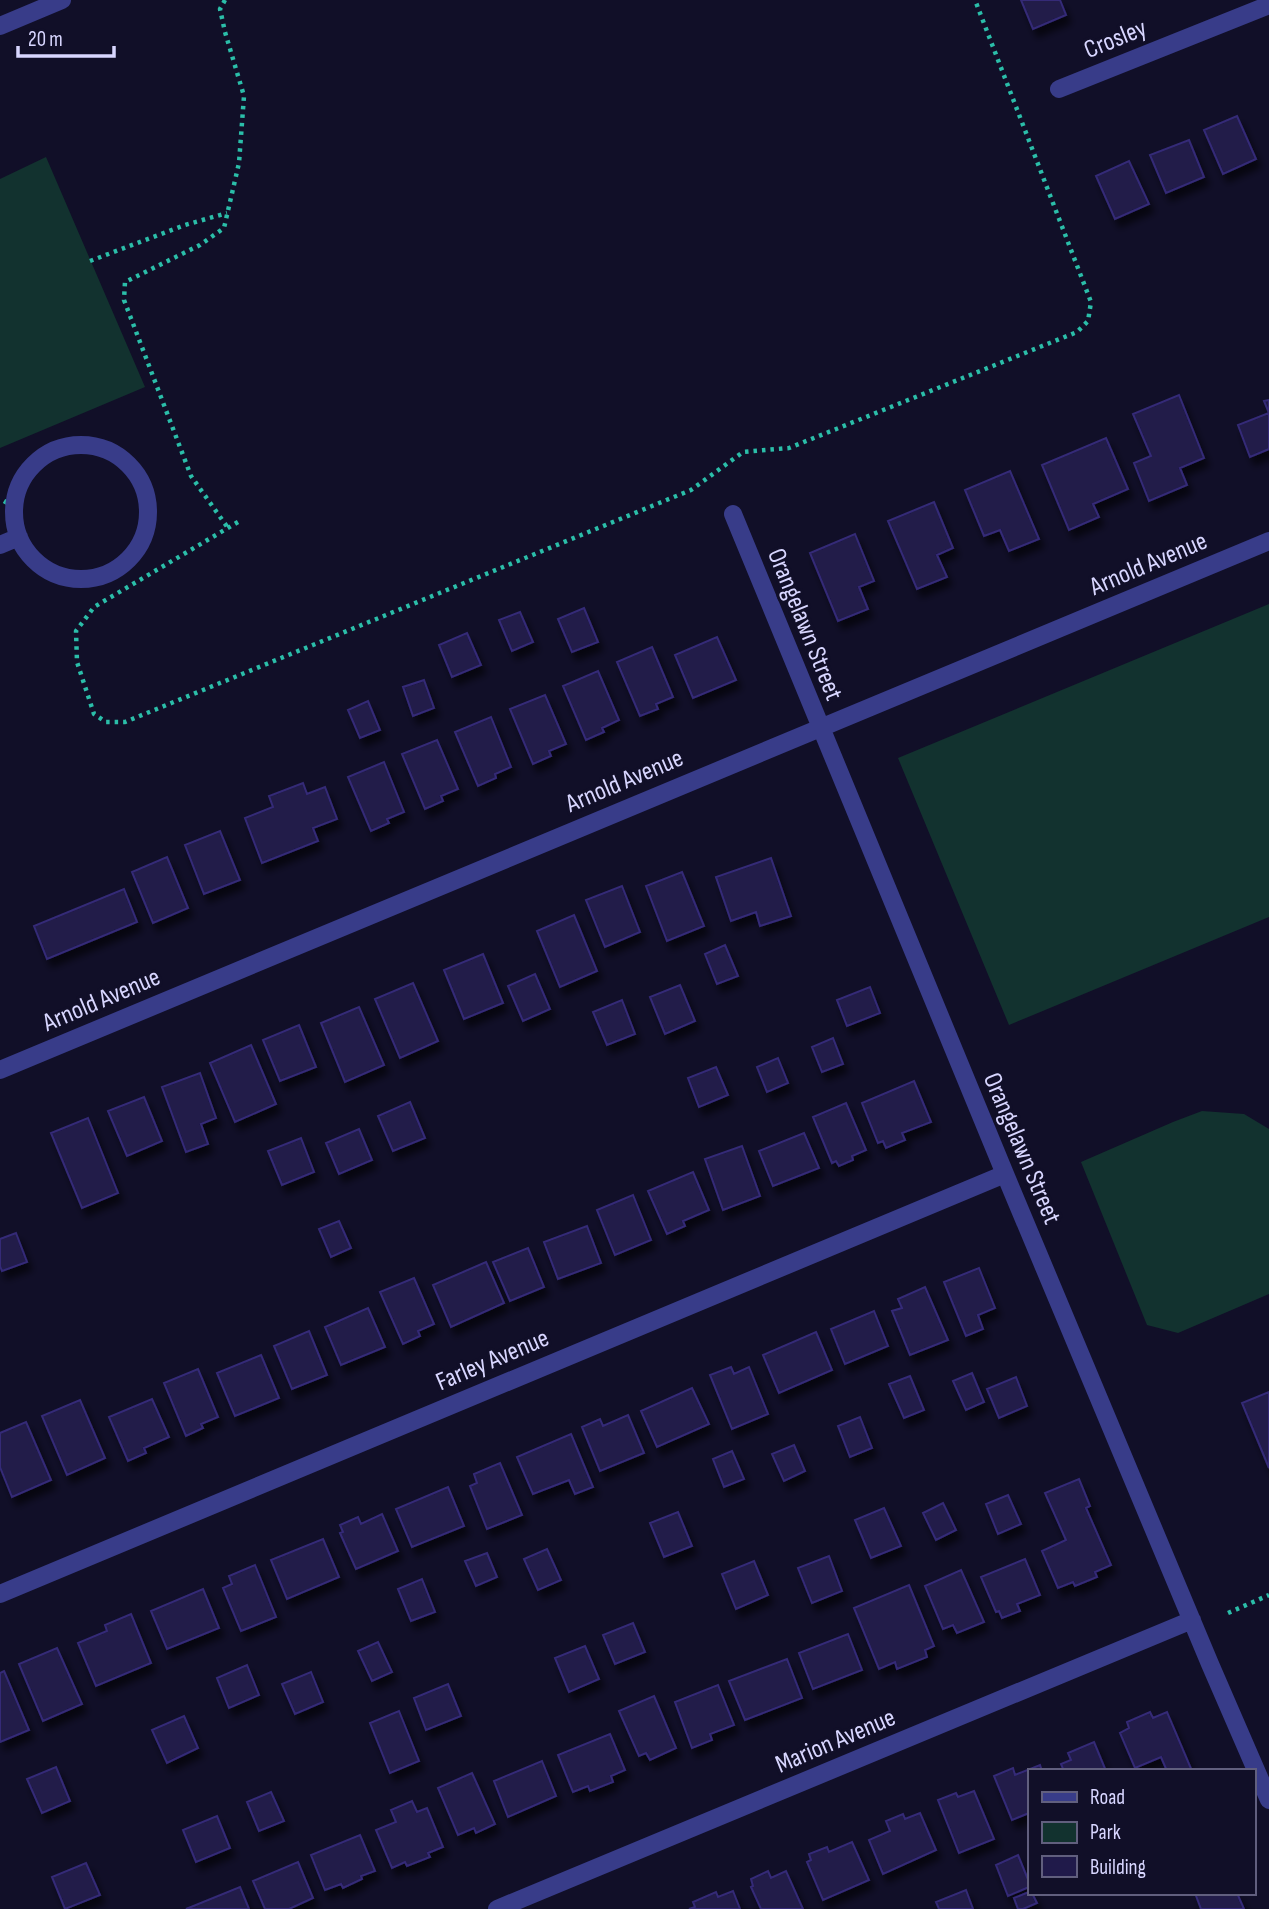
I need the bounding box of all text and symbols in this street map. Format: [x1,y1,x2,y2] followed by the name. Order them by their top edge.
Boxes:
[1080,13,1151,66] street label: Crosley
[18,14,114,58] scale bar
[28,27,63,52] text: 20 m
[1084,526,1212,603] street label: Arnold Avenue
[760,544,849,705] street label: Orangelawn Street
[560,743,688,820] street label: Arnold Avenue
[37,962,165,1039] street label: Arnold Avenue
[976,1068,1067,1229] street label: Orangelawn Street
[431,1323,554,1398] street label: Farley Avenue
[771,1702,900,1781] street label: Marion Avenue
[1028,1769,1255,1895] legend
[1090,1785,1125,1810] text: Road
[1090,1820,1121,1845] text: Park
[1090,1855,1146,1880] text: Building

